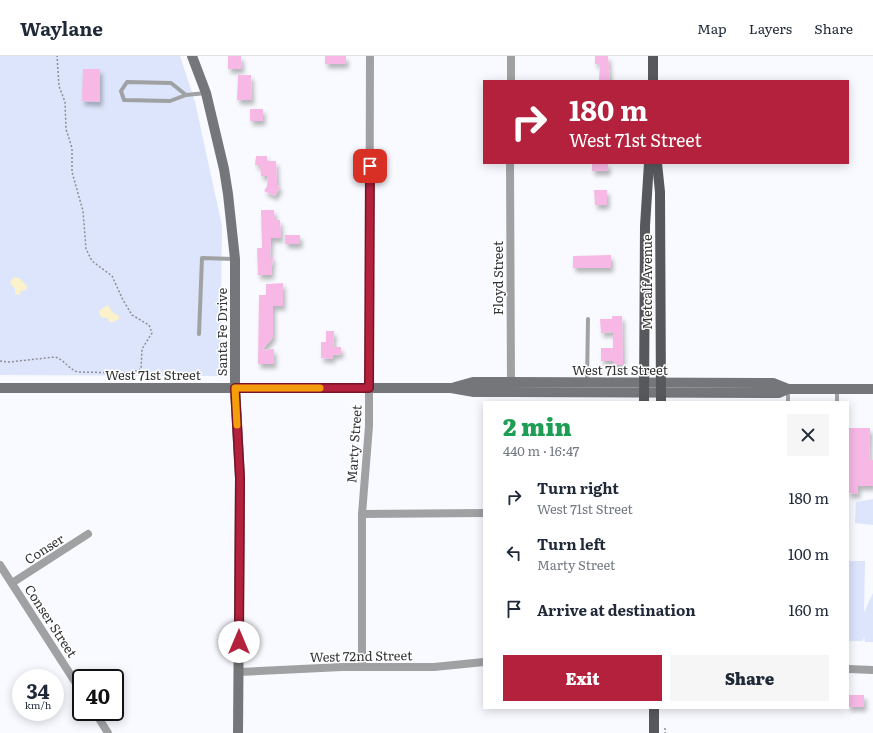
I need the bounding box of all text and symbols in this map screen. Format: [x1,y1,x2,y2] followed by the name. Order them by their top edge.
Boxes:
[20,14,103,42] text: Waylane
[697,18,727,38] text: Map
[749,18,792,38] text: Layers
[814,18,853,38] text: Share
[569,88,648,130] text: 180 m
[503,96,555,148] icon: right
[569,126,702,153] text: West 71st Street
[353,149,387,183] pin
[359,155,381,177] icon: arrive
[637,234,656,330] street label: Metcalf Avenue
[488,240,507,315] street label: Floyd Street
[212,288,231,376] street label: Santa Fe Drive
[572,360,669,379] street label: West 71st Street
[105,365,202,384] street label: West 71st Street
[341,404,366,484] street label: Marty Street
[503,408,572,443] text: 2 min
[787,414,829,456] button: close
[503,441,579,460] text: 440 m · 16:47
[537,476,619,499] text: Turn right
[503,486,525,508] icon: right
[788,486,829,509] text: 180 m
[537,499,633,518] text: West 71st Street
[20,528,68,568] street label: Conser
[537,532,606,555] text: Turn left
[503,542,525,564] icon: left
[788,542,829,565] text: 100 m
[537,555,615,574] text: Marty Street
[21,581,83,662] street label: Conser Street
[503,598,525,620] icon: arrive
[537,598,696,621] text: Arrive at destination
[789,598,829,621] text: 160 m
[218,621,260,663] position arrow
[310,645,413,666] street label: West 72nd Street
[503,655,662,701] button: Exit
[670,655,829,701] button: Share
[72,669,124,721] speed limit sign: 40
[26,675,50,705] text: 34
[25,697,51,712] text: km/h

